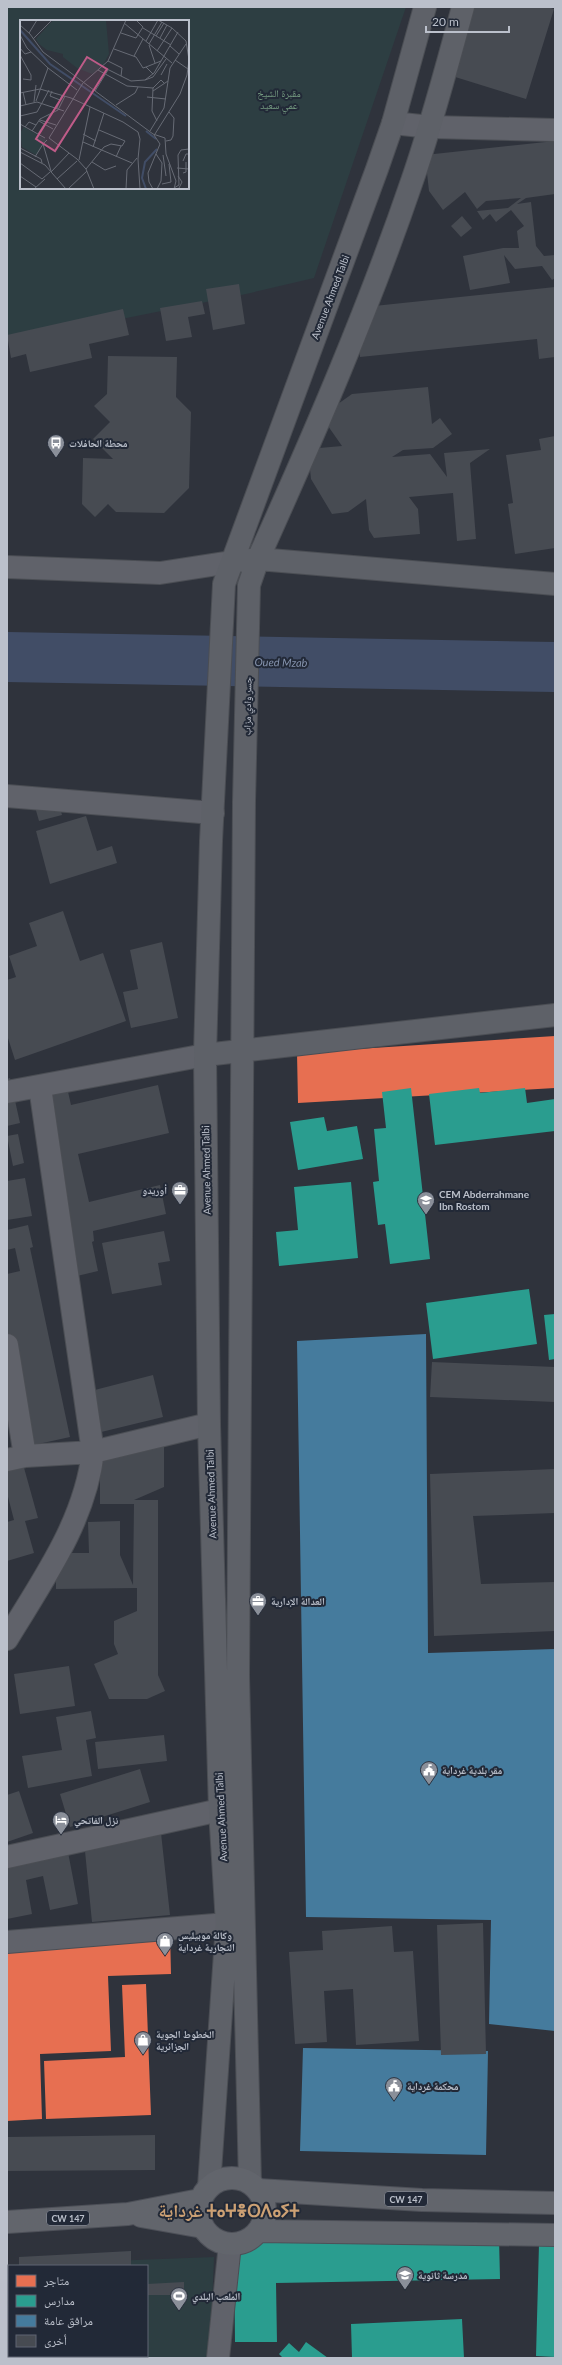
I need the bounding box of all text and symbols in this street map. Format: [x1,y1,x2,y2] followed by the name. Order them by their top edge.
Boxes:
[426,8,509,34] scale bar
[432,14,459,29] text: 20 m
[20,20,189,189] inset map
[257,87,301,114] park label: مقبرة الشيخ عمي سعيد
[308,253,352,341] street label: Avenue Ahmed Talbi
[46,433,66,458] bus stop icon: محطة الحافلات
[69,437,128,449] place label: محطة الحافلات
[254,655,308,669] water label: Oued Mzab
[240,676,256,735] street label: جسر وادي مزاب
[199,1125,213,1215] street label: Avenue Ahmed Talbi
[170,1180,190,1205] office icon: أوريدو
[142,1184,167,1197] place label: أوريدو
[439,1188,530,1212] place label: CEM Abderrahmane Ibn Rostom
[416,1190,436,1215] school or university icon: CEM Abderrahmane Ibn Rostom
[203,1449,219,1539] street label: Avenue Ahmed Talbi
[248,1591,268,1616] office icon: العدالة الإدارية
[271,1595,325,1608] place label: العدالة الإدارية
[419,1760,439,1785] public building icon: مقر بلدية غرداية
[442,1764,502,1777] place label: مقر بلدية غرداية
[213,1772,229,1862] street label: Avenue Ahmed Talbi
[51,1810,71,1835] hotel icon: نزل الفاتحي
[74,1814,118,1828] place label: نزل الفاتحي
[178,1929,235,1954] place label: وكالة موبيليس التجارية غرداية
[155,1931,175,1956] shop icon: وكالة موبيليس التجارية غرداية
[156,2028,215,2053] place label: الخطوط الجوية الجزائرية
[133,2030,153,2055] shop icon: الخطوط الجوية الجزائرية
[384,2076,404,2101] public building icon: محكمة غرداية
[407,2080,459,2093] place label: محكمة غرداية
[385,2192,427,2206] road number: CW 147
[159,2199,300,2221] district label: غرداية ⵜⴰⵖⴻⵔⴷⴰⵢⵜ
[47,2211,89,2225] road number: CW 147
[8,2265,148,2357] legend
[395,2265,415,2290] school or university icon: مدرسة ثانوية
[418,2269,468,2282] place label: مدرسة ثانوية
[43,2273,69,2288] text: متاجر
[169,2286,189,2311] sports icon: الملعب البلدي
[192,2290,240,2304] place label: الملعب البلدي
[44,2293,75,2308] text: مدارس
[44,2313,93,2328] text: مرافق عامة
[44,2333,67,2348] text: أخرى

